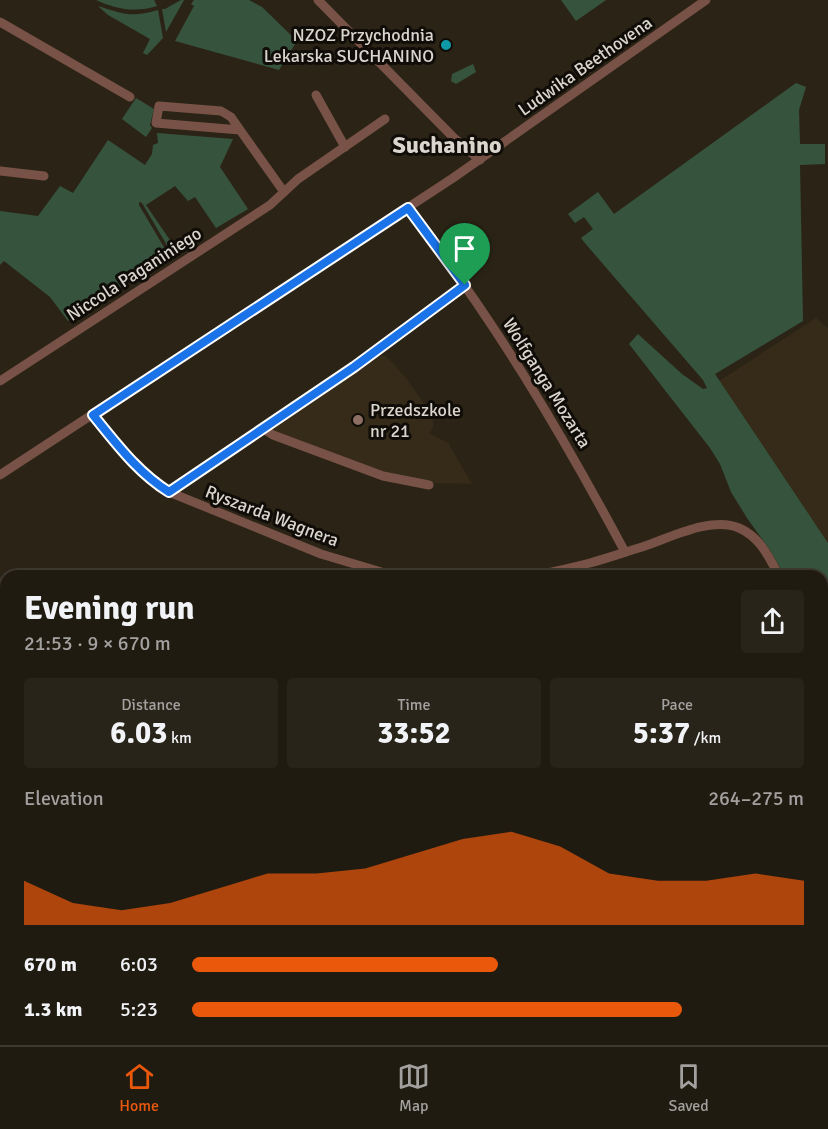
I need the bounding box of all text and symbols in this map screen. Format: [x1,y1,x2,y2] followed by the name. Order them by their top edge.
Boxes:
[514,11,656,121] street label: Ludwika Beethovena
[264,24,434,67] place label: NZOZ Przychodnia Lekarska SUCHANINO
[439,38,453,52] marker: NZOZ Przychodnia Lekarska SUCHANINO
[392,130,502,160] district label: Suchanino
[62,222,206,326] street label: Niccola Paganiniego
[439,223,490,285] pin
[448,232,481,265] icon: arrive
[498,314,596,452] street label: Wolfganga Mozarta
[370,399,461,442] place label: Przedszkole nr 21
[351,413,365,427] marker: Przedszkole nr 21
[202,480,342,552] street label: Ryszarda Wagnera
[24,588,194,629] text: Evening run
[741,590,804,653] button: share
[24,631,171,656] text: 21:53 · 9 × 670 m
[121,695,181,715] text: Distance
[398,695,430,715] text: Time
[661,695,693,715] text: Pace
[110,715,167,752] text: 6.03
[377,715,451,752] text: 33:52
[633,715,690,752] text: 5:37
[167,728,192,748] text: km
[690,728,721,748] text: /km
[24,786,104,811] text: Elevation
[708,786,804,811] text: 264–275 m
[24,952,77,977] text: 670 m
[120,952,158,977] text: 6:03
[24,997,82,1022] text: 1.3 km
[120,997,158,1022] text: 5:23
[119,1060,159,1116] tab: Home
[397,1060,430,1116] tab: Map
[669,1060,709,1116] tab: Saved

